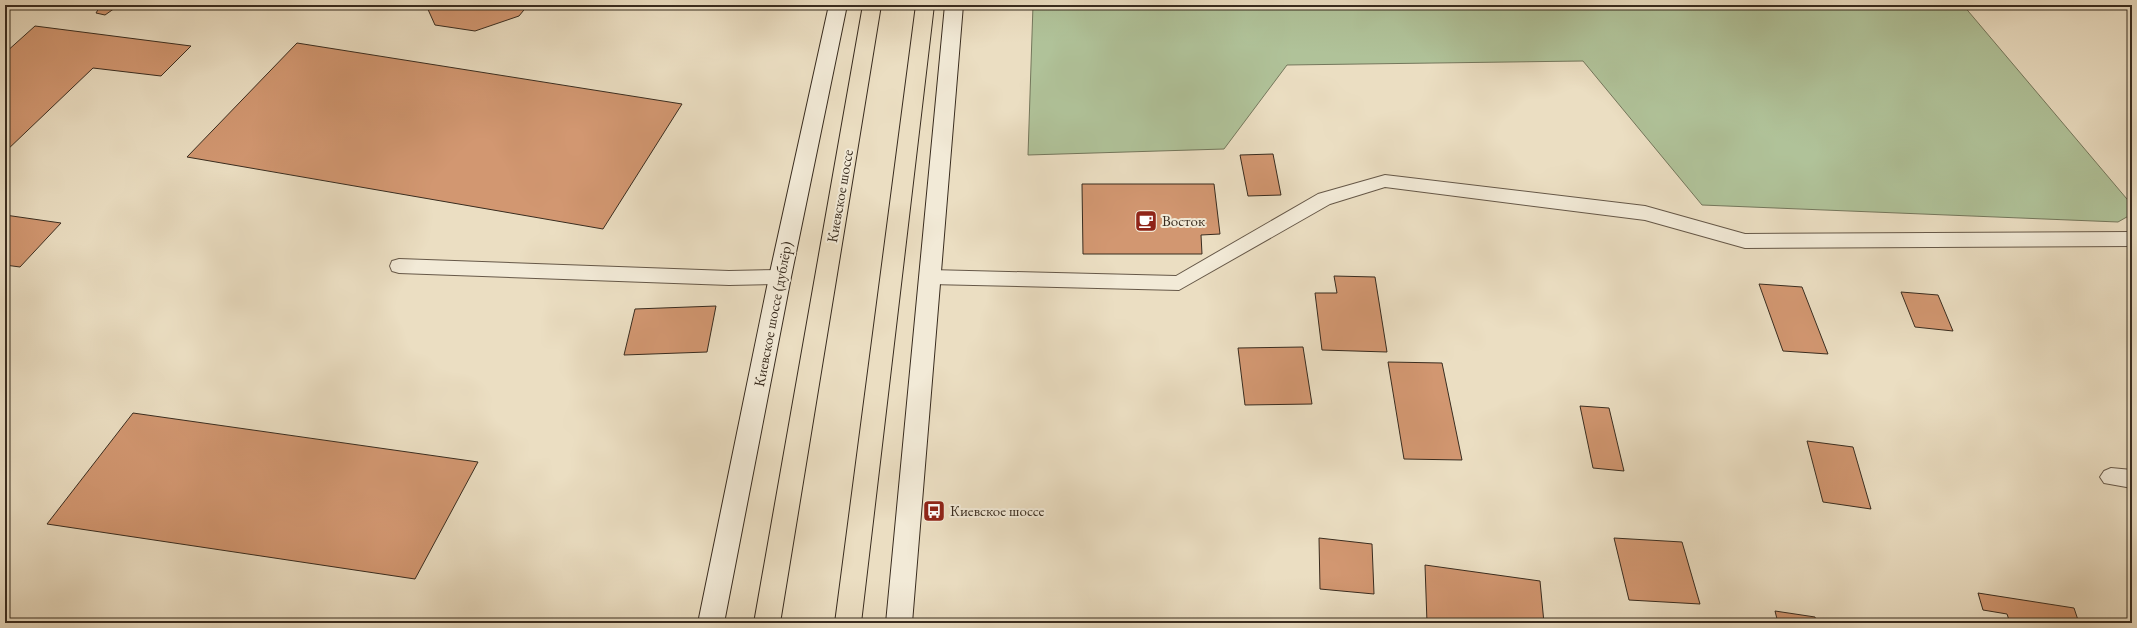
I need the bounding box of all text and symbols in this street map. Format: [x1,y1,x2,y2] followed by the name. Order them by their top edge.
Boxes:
[822,148,857,244] street label: Киевское шоссе
[1133,208,1159,234] cafe icon: Восток
[1162,211,1205,230] place label: Восток
[749,239,796,388] street label: Киевское шоссе (дублёр)
[921,498,947,524] bus stop icon: Киевское шоссе
[950,501,1044,520] place label: Киевское шоссе

